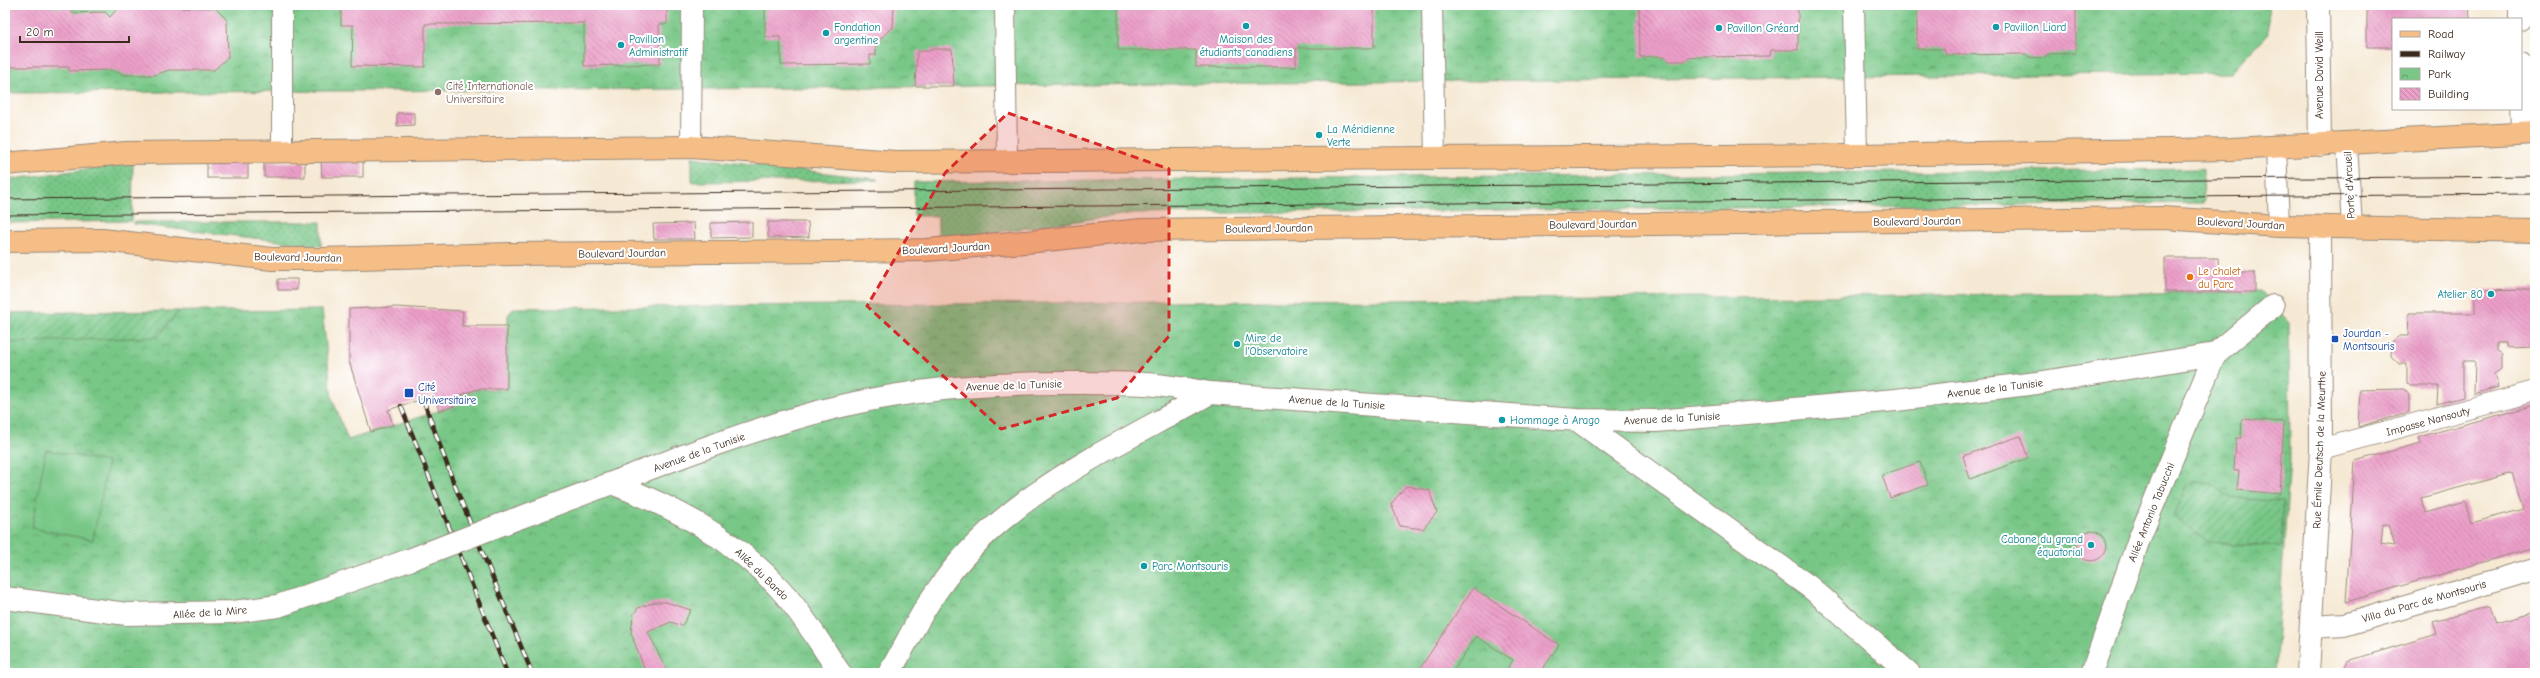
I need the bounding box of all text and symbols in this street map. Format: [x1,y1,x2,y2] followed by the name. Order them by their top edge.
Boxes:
[20,18,129,44] scale bar
[2392,18,2522,110] legend
[834,21,881,47] place label: Fondation argentine
[1241,21,1251,31] marker: Maison des étudiants canadiens
[2004,21,2067,34] place label: Pavillon Liard
[1727,22,1799,35] place label: Pavillon Gréard
[1991,22,2001,32] marker: Pavillon Liard
[1714,23,1724,33] marker: Pavillon Gréard
[26,25,54,39] text: 20 m
[2428,27,2454,41] text: Road
[821,28,831,38] marker: Fondation argentine
[2313,31,2326,119] street label: Avenue David Weill
[629,33,689,59] place label: Pavillon Administratif
[1200,33,1293,59] place label: Maison des étudiants canadiens
[616,40,626,50] marker: Pavillon Administratif
[2428,47,2466,61] text: Railway
[2428,67,2451,81] text: Park
[446,80,534,106] place label: Cité Internationale Universitaire
[433,87,443,97] marker: Cité Internationale Universitaire
[2428,87,2469,101] text: Building
[1327,123,1395,149] place label: La Méridienne Verte
[1314,130,1324,140] marker: La Méridienne Verte
[2341,151,2358,219] street label: Porte d'Arcueil
[1873,214,1961,229] street label: Boulevard Jourdan
[2197,215,2285,232] street label: Boulevard Jourdan
[1549,217,1637,232] street label: Boulevard Jourdan
[1225,221,1313,236] street label: Boulevard Jourdan
[902,240,990,257] street label: Boulevard Jourdan
[578,246,666,261] street label: Boulevard Jourdan
[254,250,342,265] street label: Boulevard Jourdan
[2198,265,2241,291] place label: Le chalet du Parc
[2185,272,2195,282] marker: Le chalet du Parc
[2437,288,2483,301] place label: Atelier 80
[2486,289,2496,299] marker: Atelier 80
[2343,327,2395,353] place label: Jourdan - Montsouris
[1245,332,1308,358] place label: Mire de l'Observatoire
[2330,334,2340,344] marker: Jourdan - Montsouris
[1232,339,1242,349] marker: Mire de l'Observatoire
[2309,370,2329,529] street label: Rue Émile Deutsch de la Meurthe
[1946,376,2044,401] street label: Avenue de la Tunisie
[966,377,1063,394] street label: Avenue de la Tunisie
[418,381,477,407] place label: Cité Universitaire
[403,387,415,399] marker: Cité Universitaire
[1288,393,1386,412] street label: Avenue de la Tunisie
[2385,404,2472,439] street label: Impasse Nansouty
[1624,409,1721,428] street label: Avenue de la Tunisie
[1510,414,1600,427] place label: Hommage à Arago
[1497,415,1507,425] marker: Hommage à Arago
[652,430,747,475] street label: Avenue de la Tunisie
[2126,461,2177,564] street label: Allée Antonio Tabucchi
[2001,533,2083,559] place label: Cabane du grand équatorial
[2086,540,2096,550] marker: Cabane du grand équatorial
[732,546,791,603] street label: Allée du Bardo
[1152,560,1228,573] place label: Parc Montsouris
[1139,561,1149,571] marker: Parc Montsouris
[2360,577,2488,625] street label: Villa du Parc de Montsouris
[173,603,248,622] street label: Allée de la Mire

